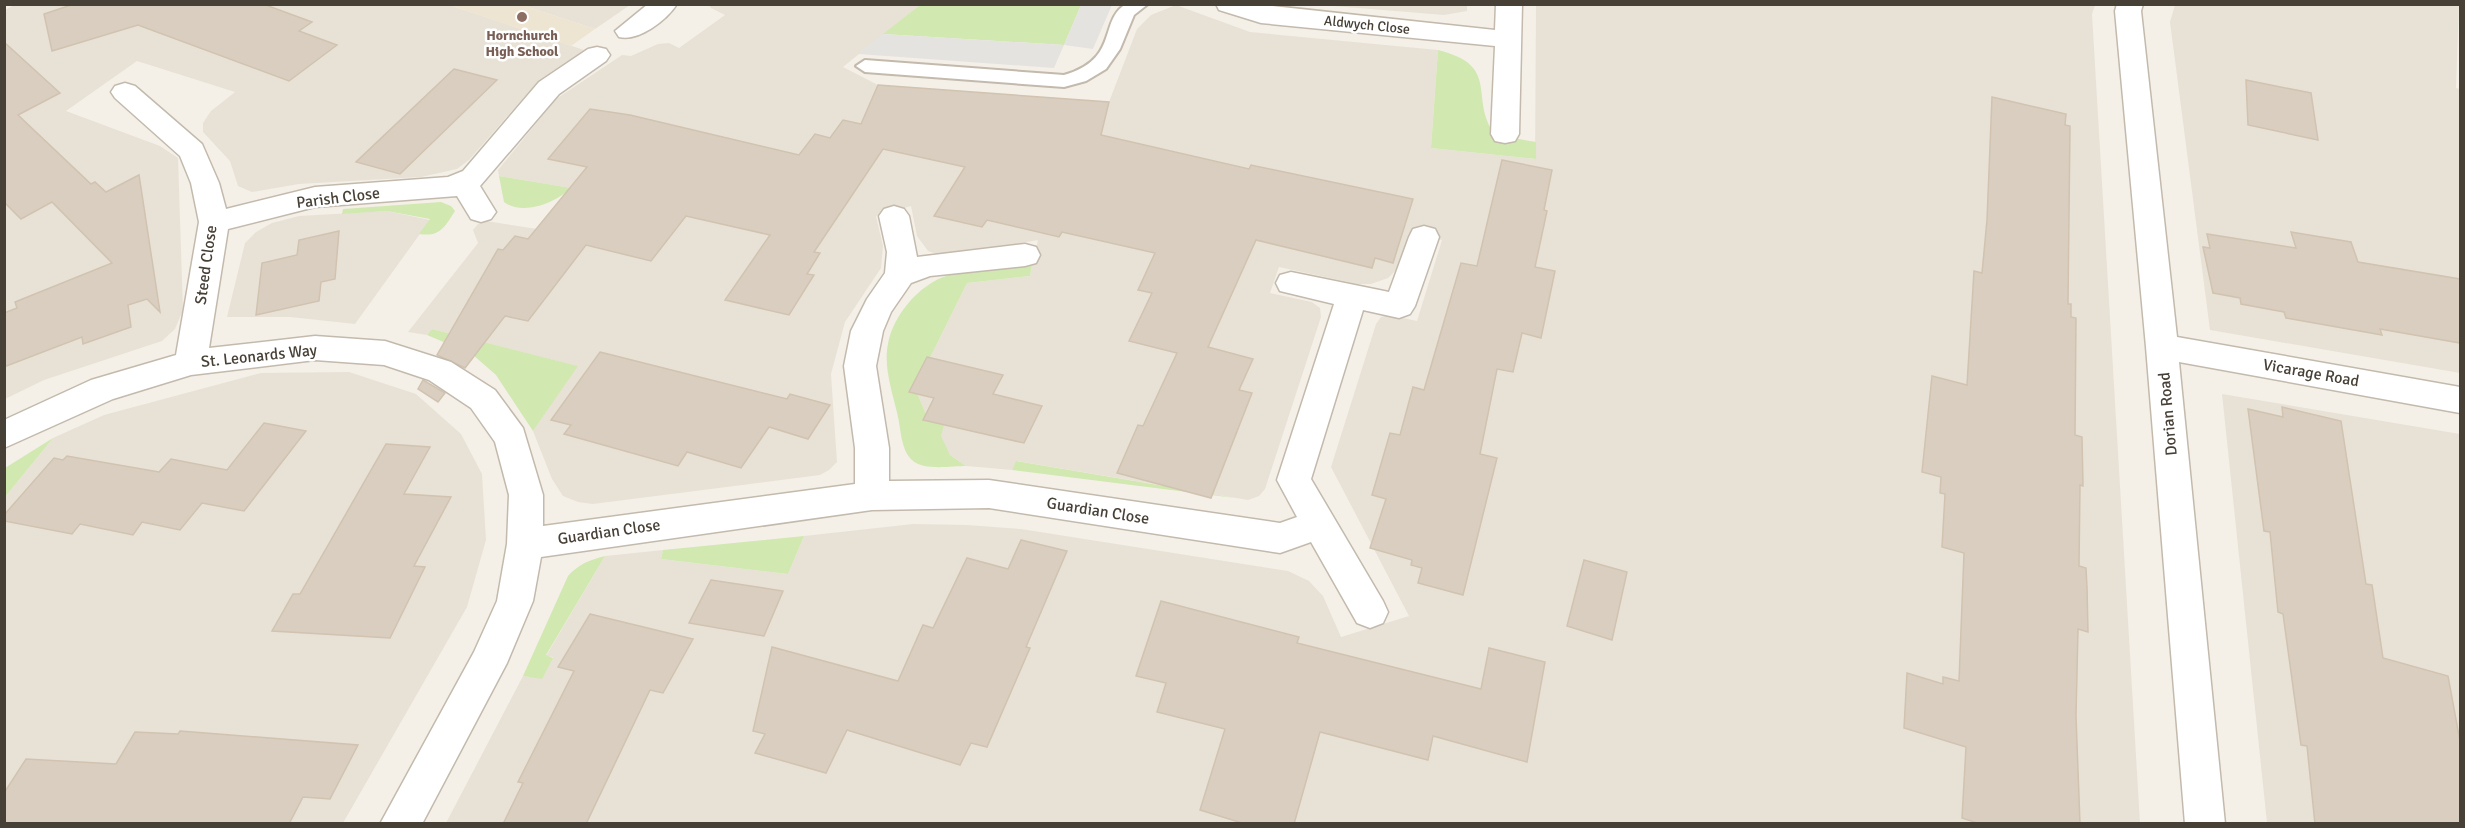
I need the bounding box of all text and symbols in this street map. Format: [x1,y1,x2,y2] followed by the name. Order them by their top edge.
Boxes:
[515,10,529,24] marker: Hornchurch High School
[1323,12,1411,38] street label: Aldwych Close
[485,27,559,60] place label: Hornchurch High School
[295,183,381,213] street label: Parish Close
[191,224,221,306] street label: Steed Close
[200,340,318,372] street label: St. Leonards Way
[2261,355,2361,391] street label: Vicarage Road
[2154,371,2182,457] street label: Dorian Road
[1045,493,1151,529] street label: Guardian Close
[556,515,662,549] street label: Guardian Close

